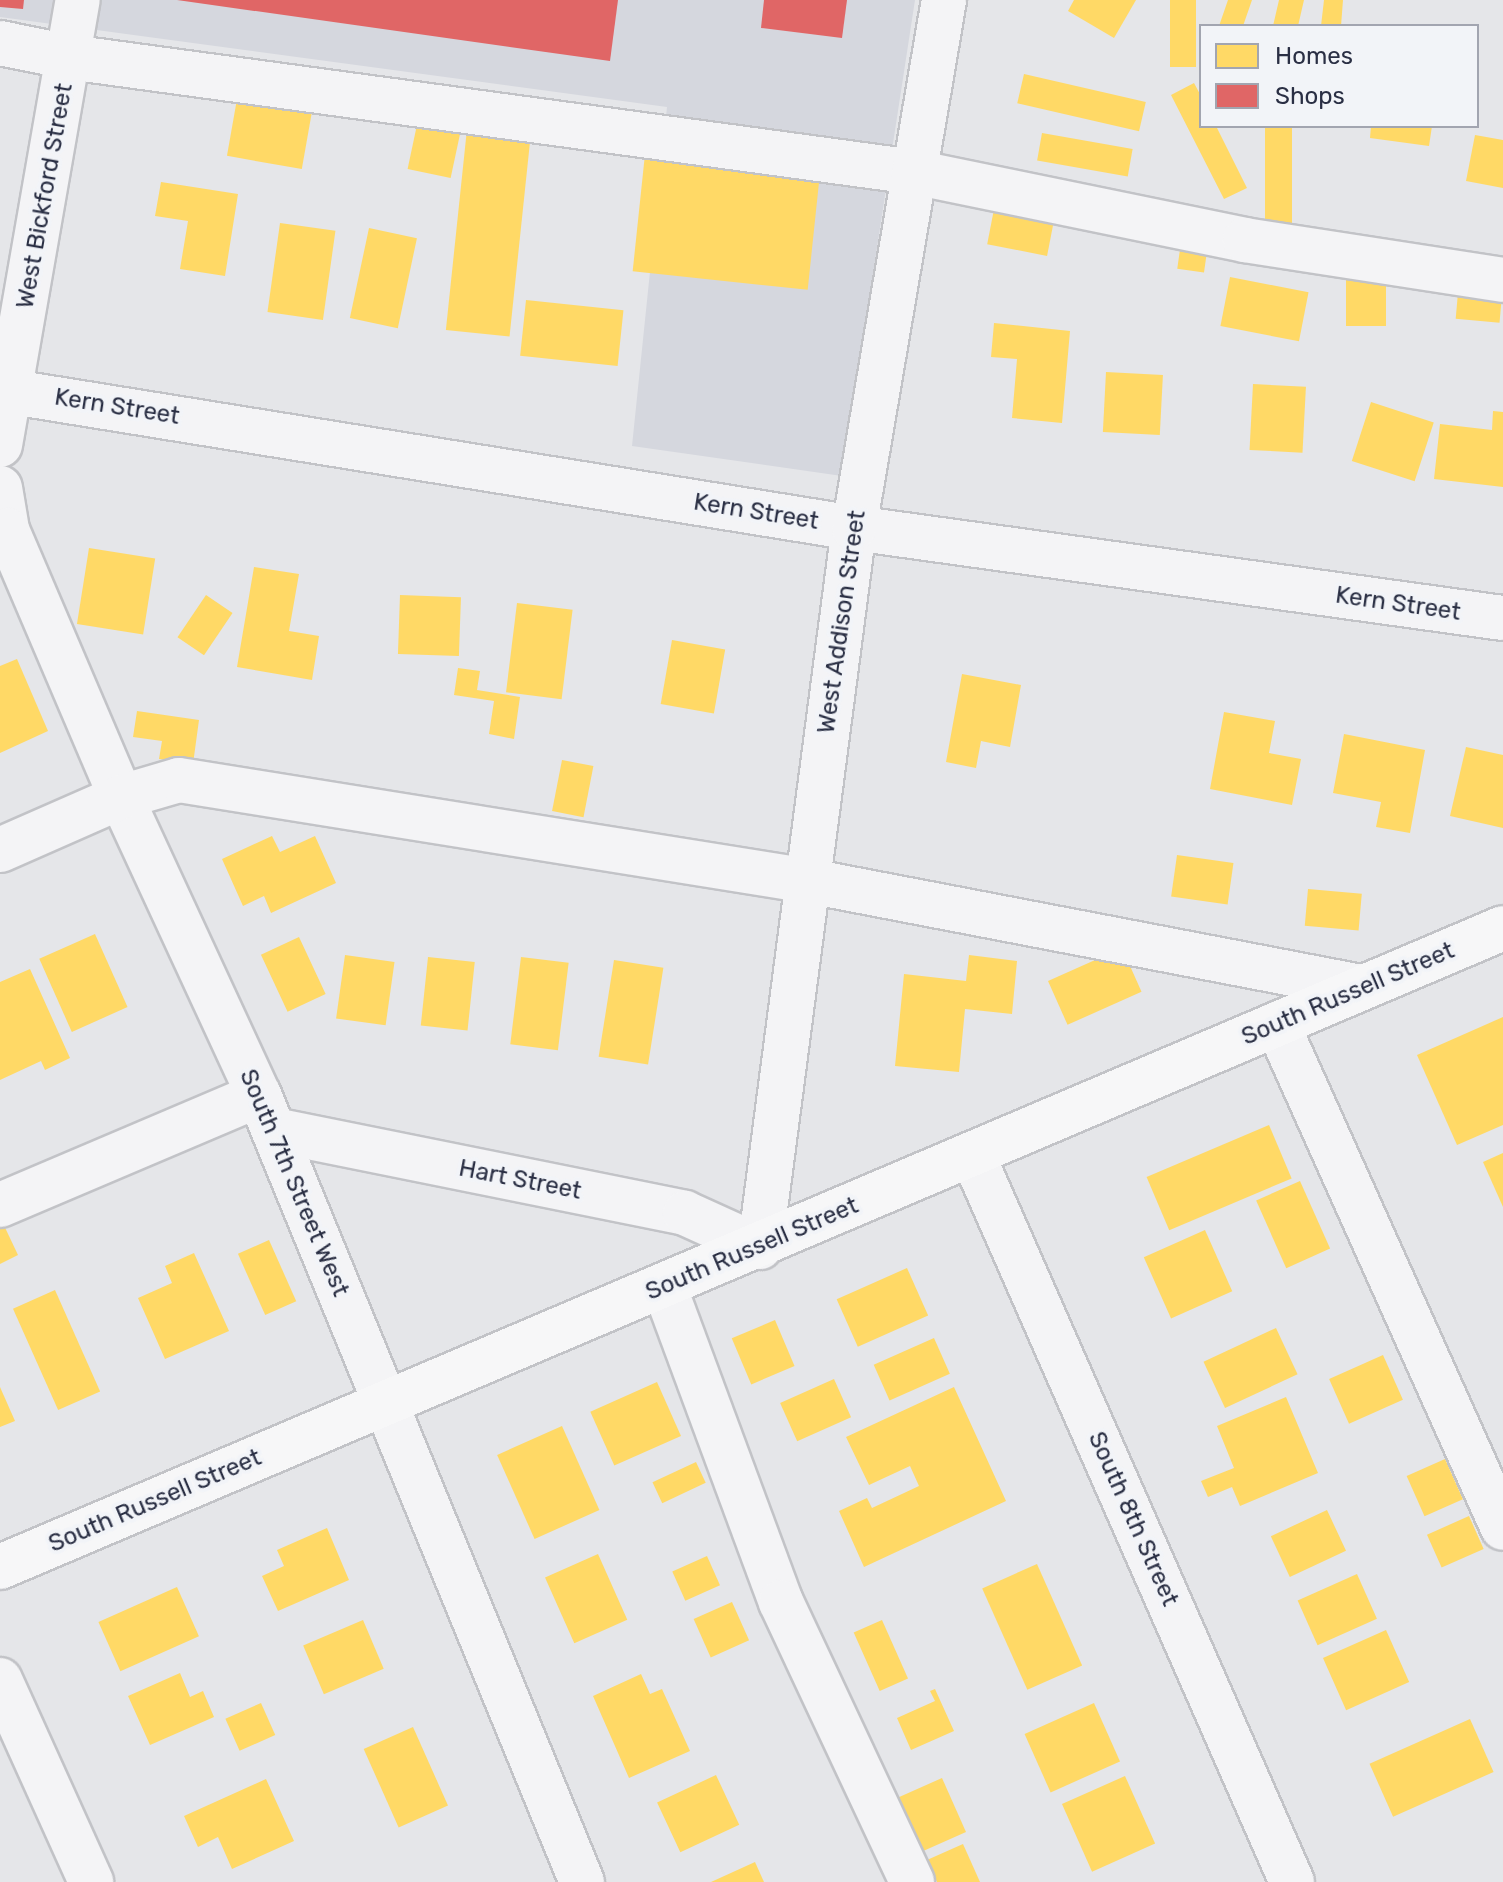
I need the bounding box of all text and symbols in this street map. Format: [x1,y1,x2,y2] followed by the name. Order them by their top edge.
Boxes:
[1199,24,1479,128] legend
[1275,42,1353,70] text: Homes
[11,81,79,311] street label: West Bickford Street
[1275,82,1345,110] text: Shops
[52,383,182,431] street label: Kern Street
[691,488,821,536] street label: Kern Street
[812,508,872,736] street label: West Addison Street
[1334,581,1462,627] street label: Kern Street
[1237,936,1459,1052] street label: South Russell Street
[233,1065,355,1301] street label: South 7th Street West
[456,1154,584,1206] street label: Hart Street
[641,1191,863,1307] street label: South Russell Street
[1082,1427,1184,1611] street label: South 8th Street
[44,1443,266,1559] street label: South Russell Street

